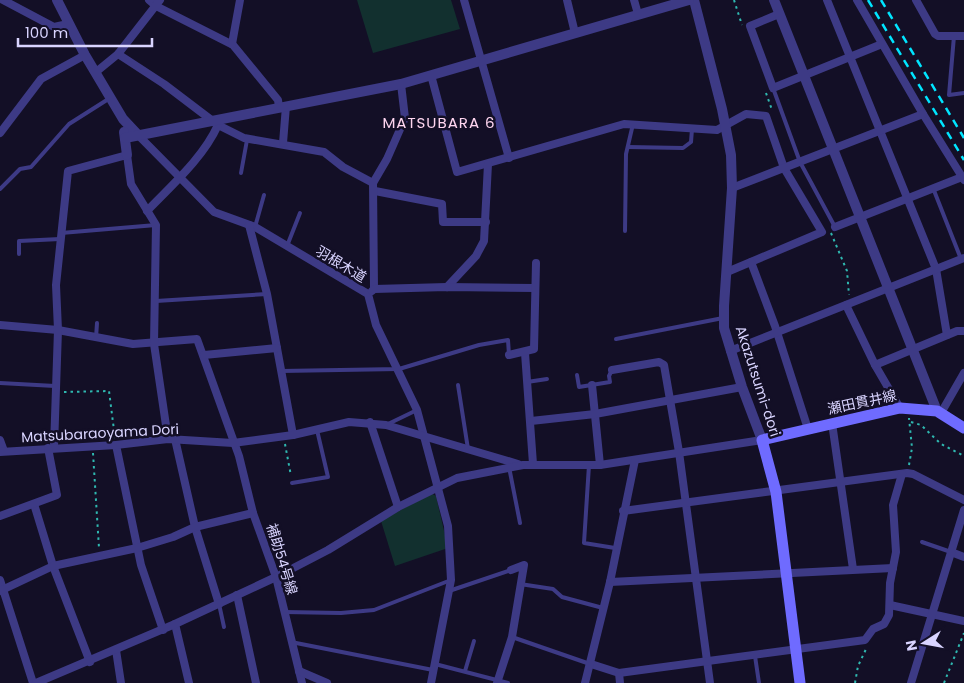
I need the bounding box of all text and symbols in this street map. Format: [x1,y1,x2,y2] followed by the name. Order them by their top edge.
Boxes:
[18,15,151,47] scale bar
[25,22,68,43] text: 100 m
[382,112,496,133] district label: MATSUBARA 6
[312,241,370,287] street label: 羽根木道
[731,323,785,439] street label: Akazutsumi-dori
[826,385,898,419] street label: 瀬田貫井線
[21,419,179,447] street label: Matsubaraoyama Dori
[262,521,302,597] street label: 補助54号線
[899,618,949,668] north arrow
[900,638,922,653] text: N

